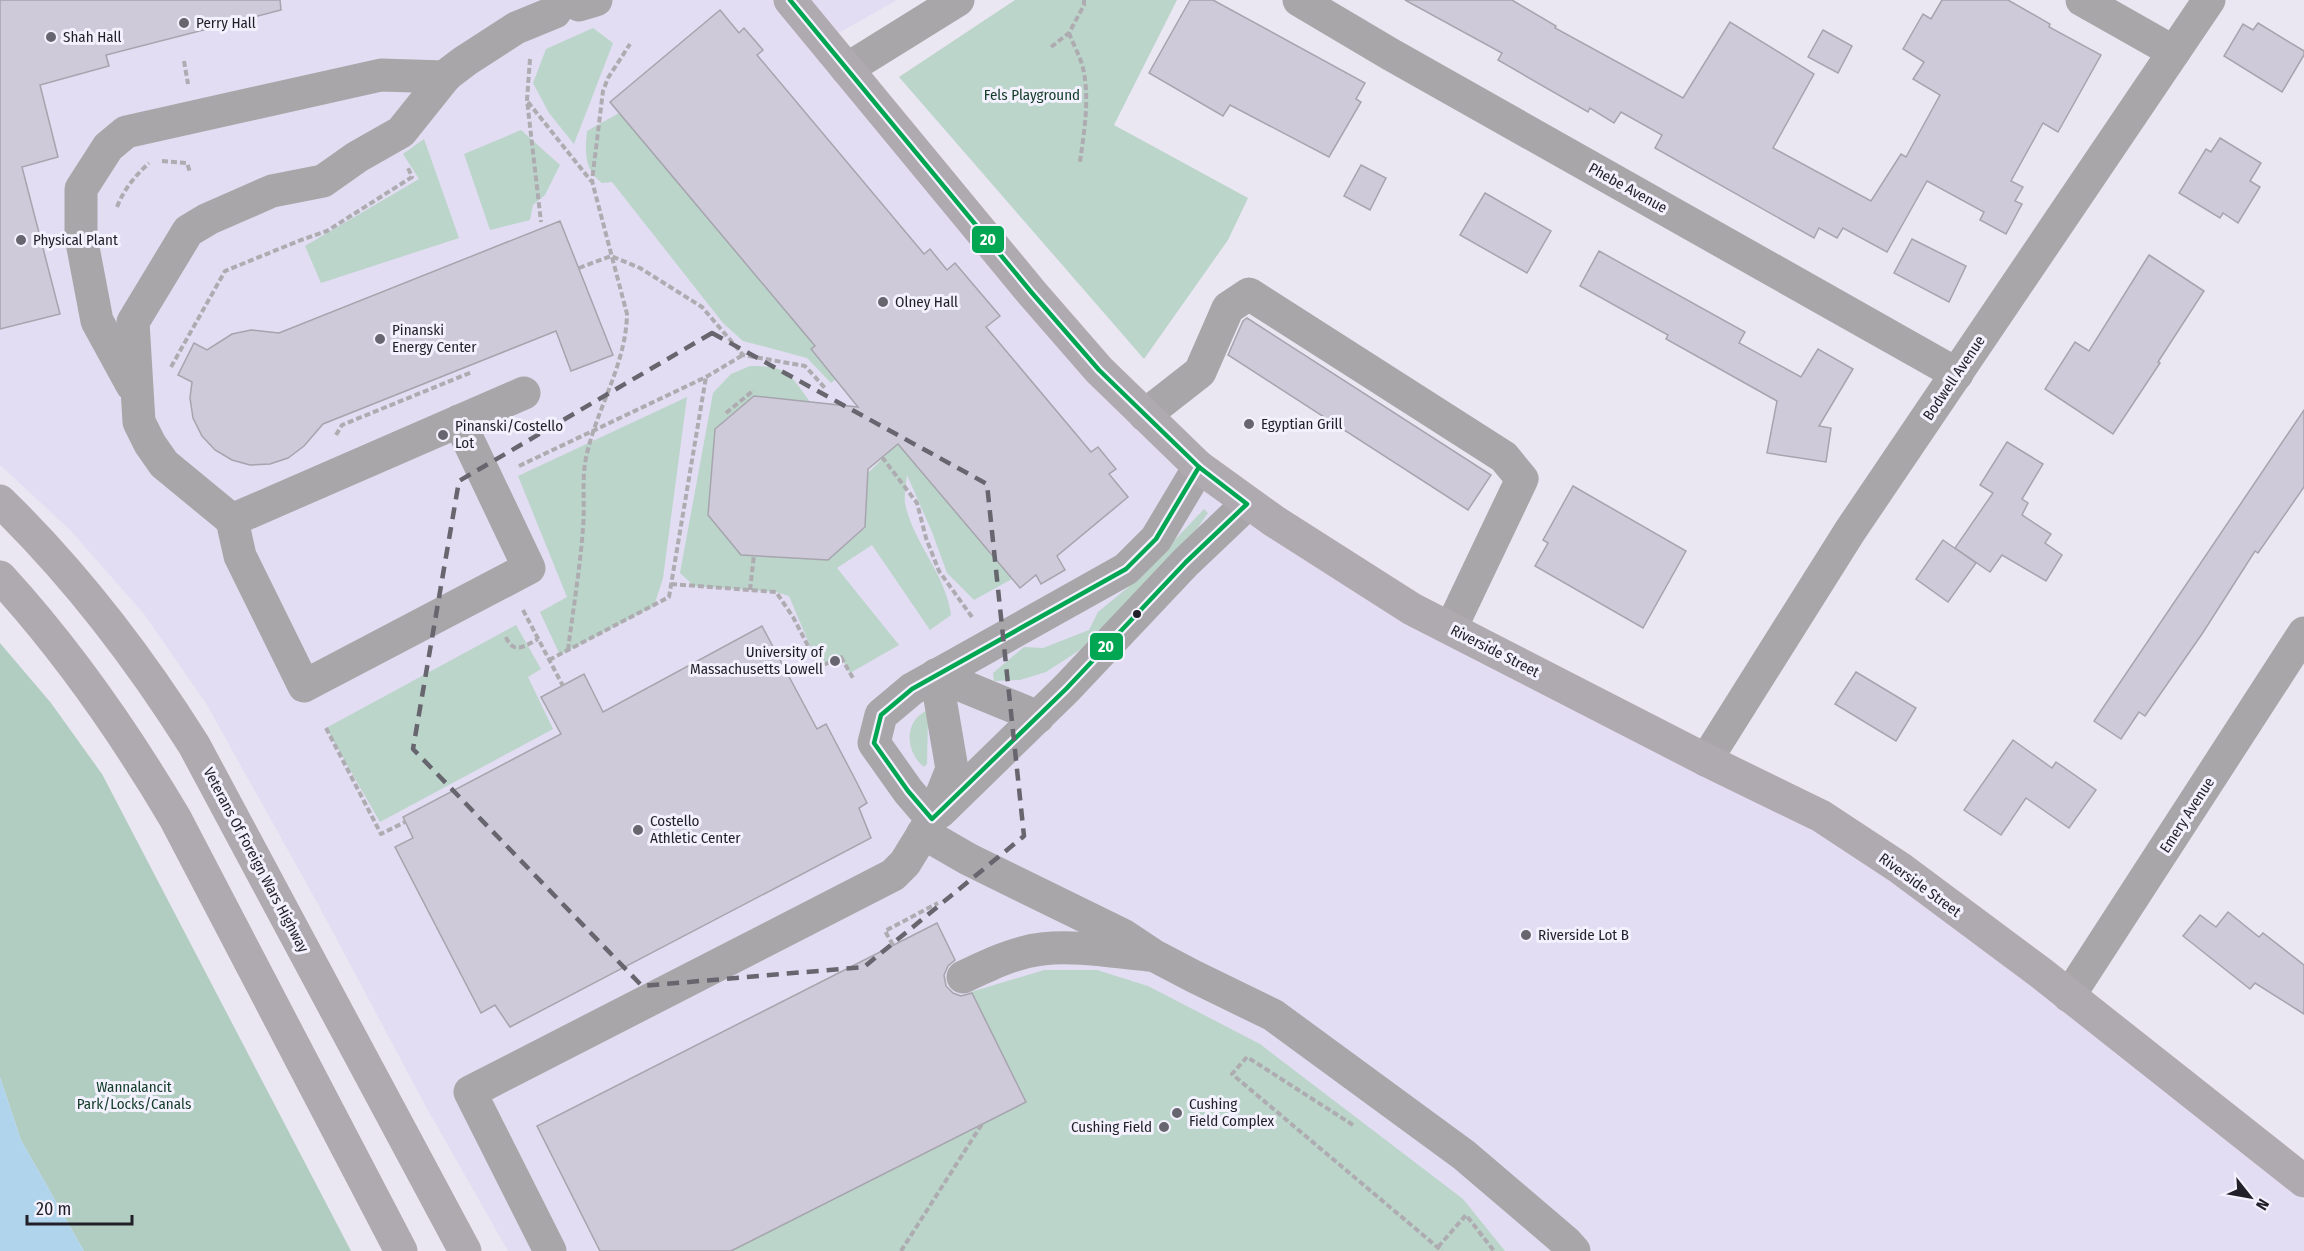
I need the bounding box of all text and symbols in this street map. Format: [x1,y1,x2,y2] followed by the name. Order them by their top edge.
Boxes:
[196,14,256,32] place label: Perry Hall
[177,16,191,30] marker: Perry Hall
[63,28,121,46] place label: Shah Hall
[44,30,58,44] marker: Shah Hall
[984,86,1080,104] park label: Fels Playground
[1586,159,1670,217] street label: Phebe Avenue
[971,225,1005,254] line badge: 20
[979,230,996,249] text: 20
[33,231,118,249] place label: Physical Plant
[14,233,28,247] marker: Physical Plant
[895,293,958,311] place label: Olney Hall
[876,295,890,309] marker: Olney Hall
[392,321,477,356] place label: Pinanski Energy Center
[373,332,387,346] marker: Pinanski Energy Center
[1919,332,1989,424] street label: Bodwell Avenue
[1261,415,1342,433] place label: Egyptian Grill
[455,417,563,452] place label: Pinanski/Costello Lot
[1242,417,1256,431] marker: Egyptian Grill
[436,428,450,442] marker: Pinanski/Costello Lot
[1131,608,1143,620] unlabelled marker
[1448,621,1542,681] street label: Riverside Street
[1089,632,1124,661] line badge: 20
[1097,637,1114,656] text: 20
[690,643,824,678] place label: University of Massachusetts Lowell
[828,654,842,668] marker: University of Massachusetts Lowell
[199,764,313,956] street label: Veterans Of Foreign Wars Highway
[2156,774,2218,856] street label: Emery Avenue
[650,812,741,847] place label: Costello Athletic Center
[631,823,645,837] marker: Costello Athletic Center
[1875,849,1965,921] street label: Riverside Street
[1538,926,1629,944] place label: Riverside Lot B
[1519,928,1533,942] marker: Riverside Lot B
[77,1078,191,1113] park label: Wannalancit Park/Locks/Canals
[1189,1095,1275,1130] place label: Cushing Field Complex
[1170,1106,1184,1120] marker: Cushing Field Complex
[1071,1118,1152,1136] place label: Cushing Field
[1157,1120,1171,1134] marker: Cushing Field
[2220,1167,2280,1227] north arrow
[27,1188,132,1226] scale bar
[2252,1195,2273,1213] text: N
[36,1198,71,1220] text: 20 m

